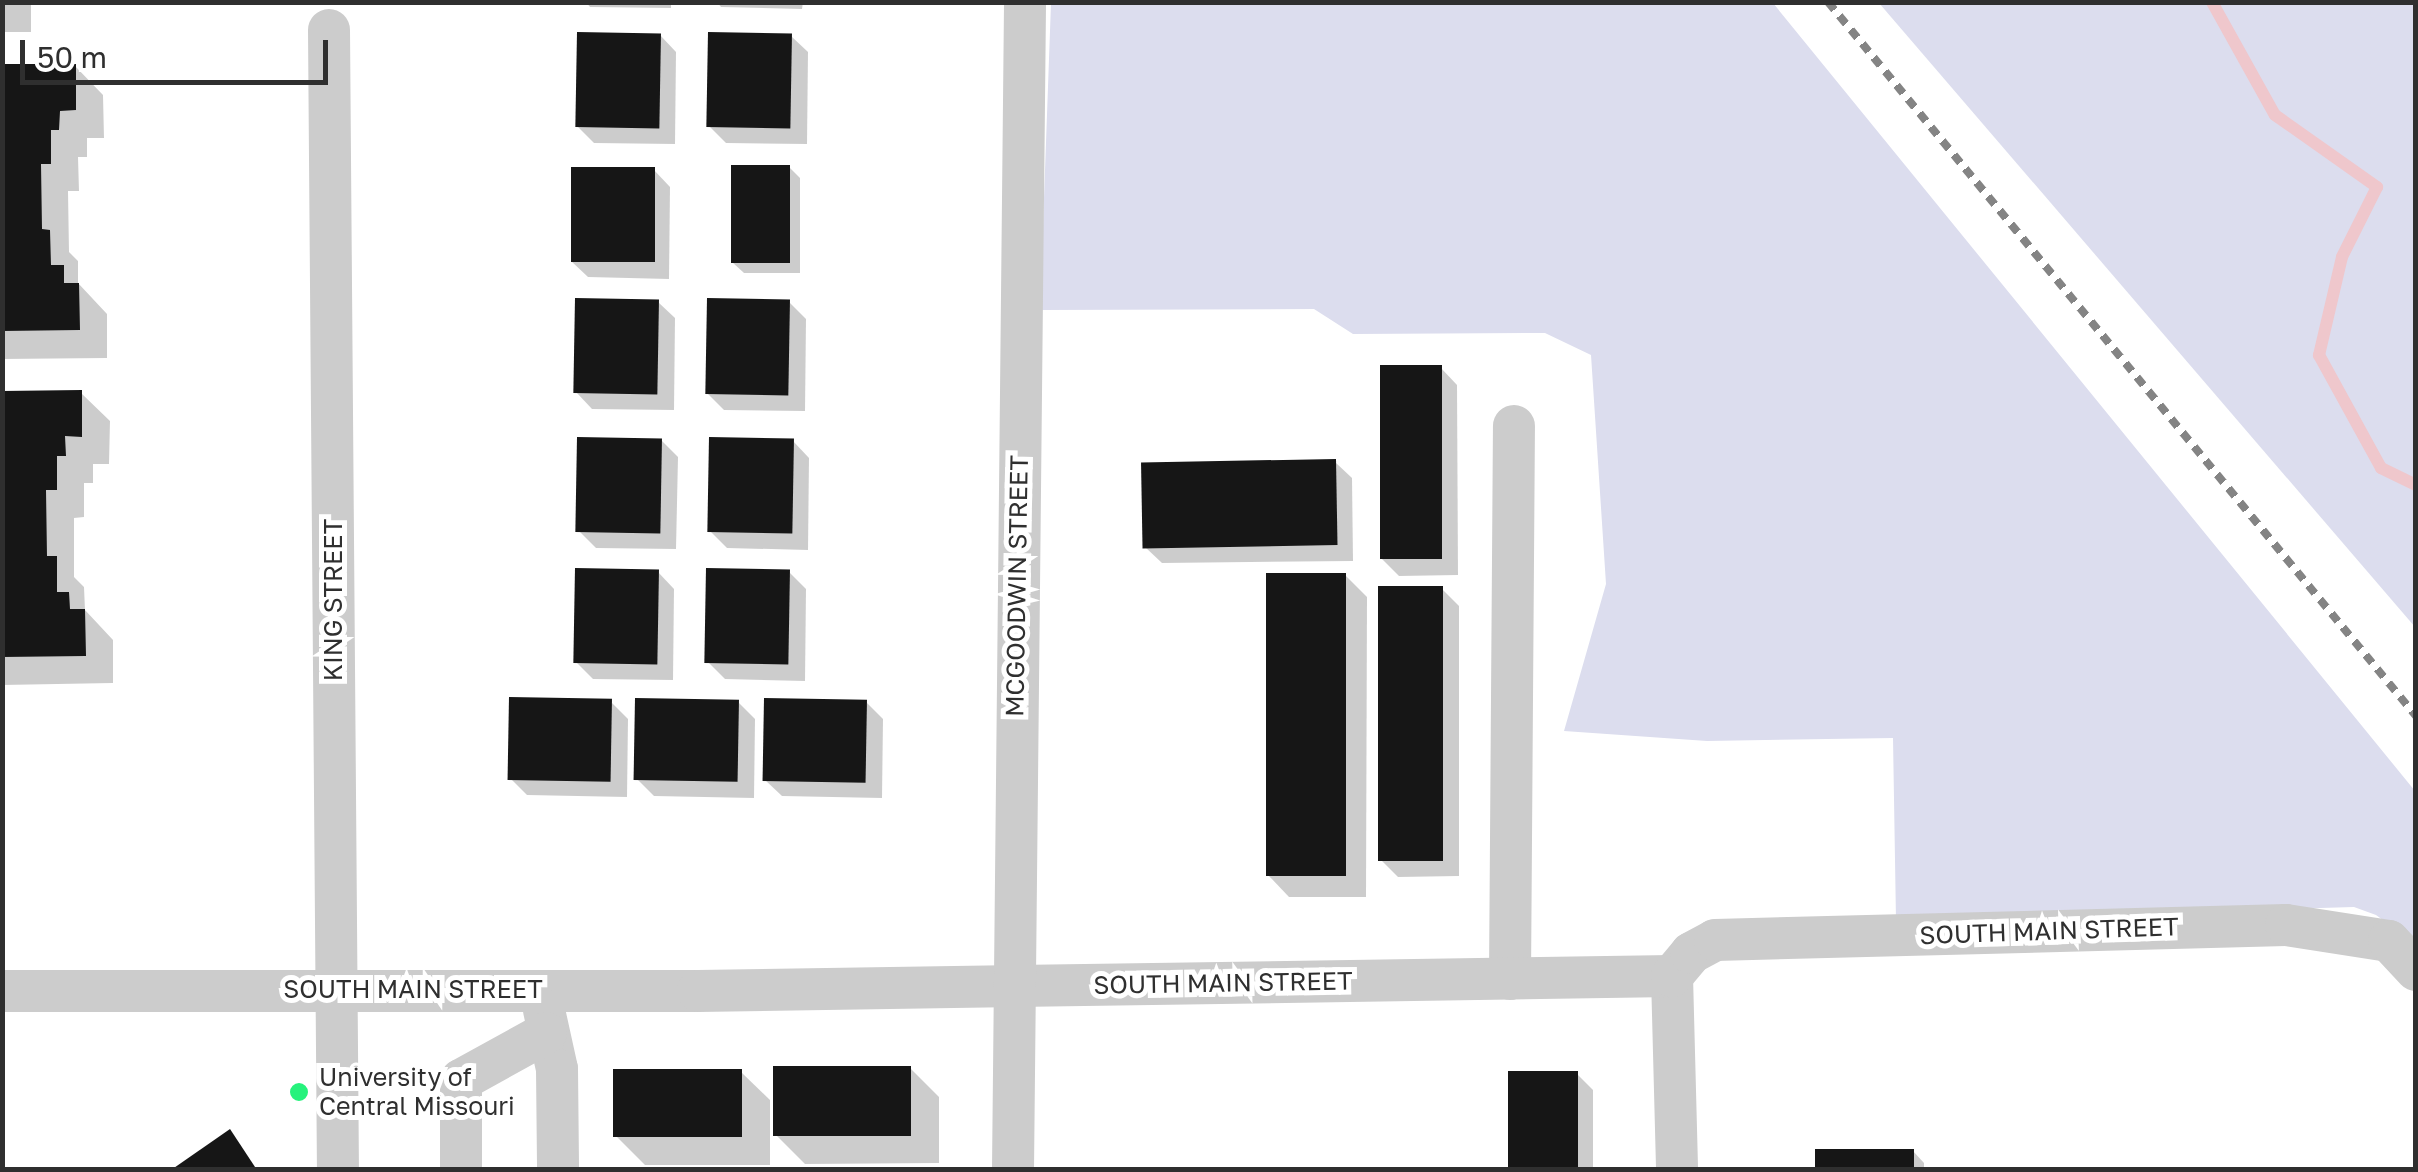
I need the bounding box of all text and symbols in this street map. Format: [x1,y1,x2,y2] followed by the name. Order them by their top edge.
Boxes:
[25,20,332,82] scale bar
[37,39,107,75] text: 50 m
[1000,455,1034,717] street label: MCGOODWIN STREET
[318,519,348,681] street label: KING STREET
[1919,911,2179,951] street label: SOUTH MAIN STREET
[1093,966,1353,1000] street label: SOUTH MAIN STREET
[283,974,543,1004] street label: SOUTH MAIN STREET
[319,1063,515,1122] place label: University of Central Missouri
[288,1081,310,1103] marker: University of Central Missouri

